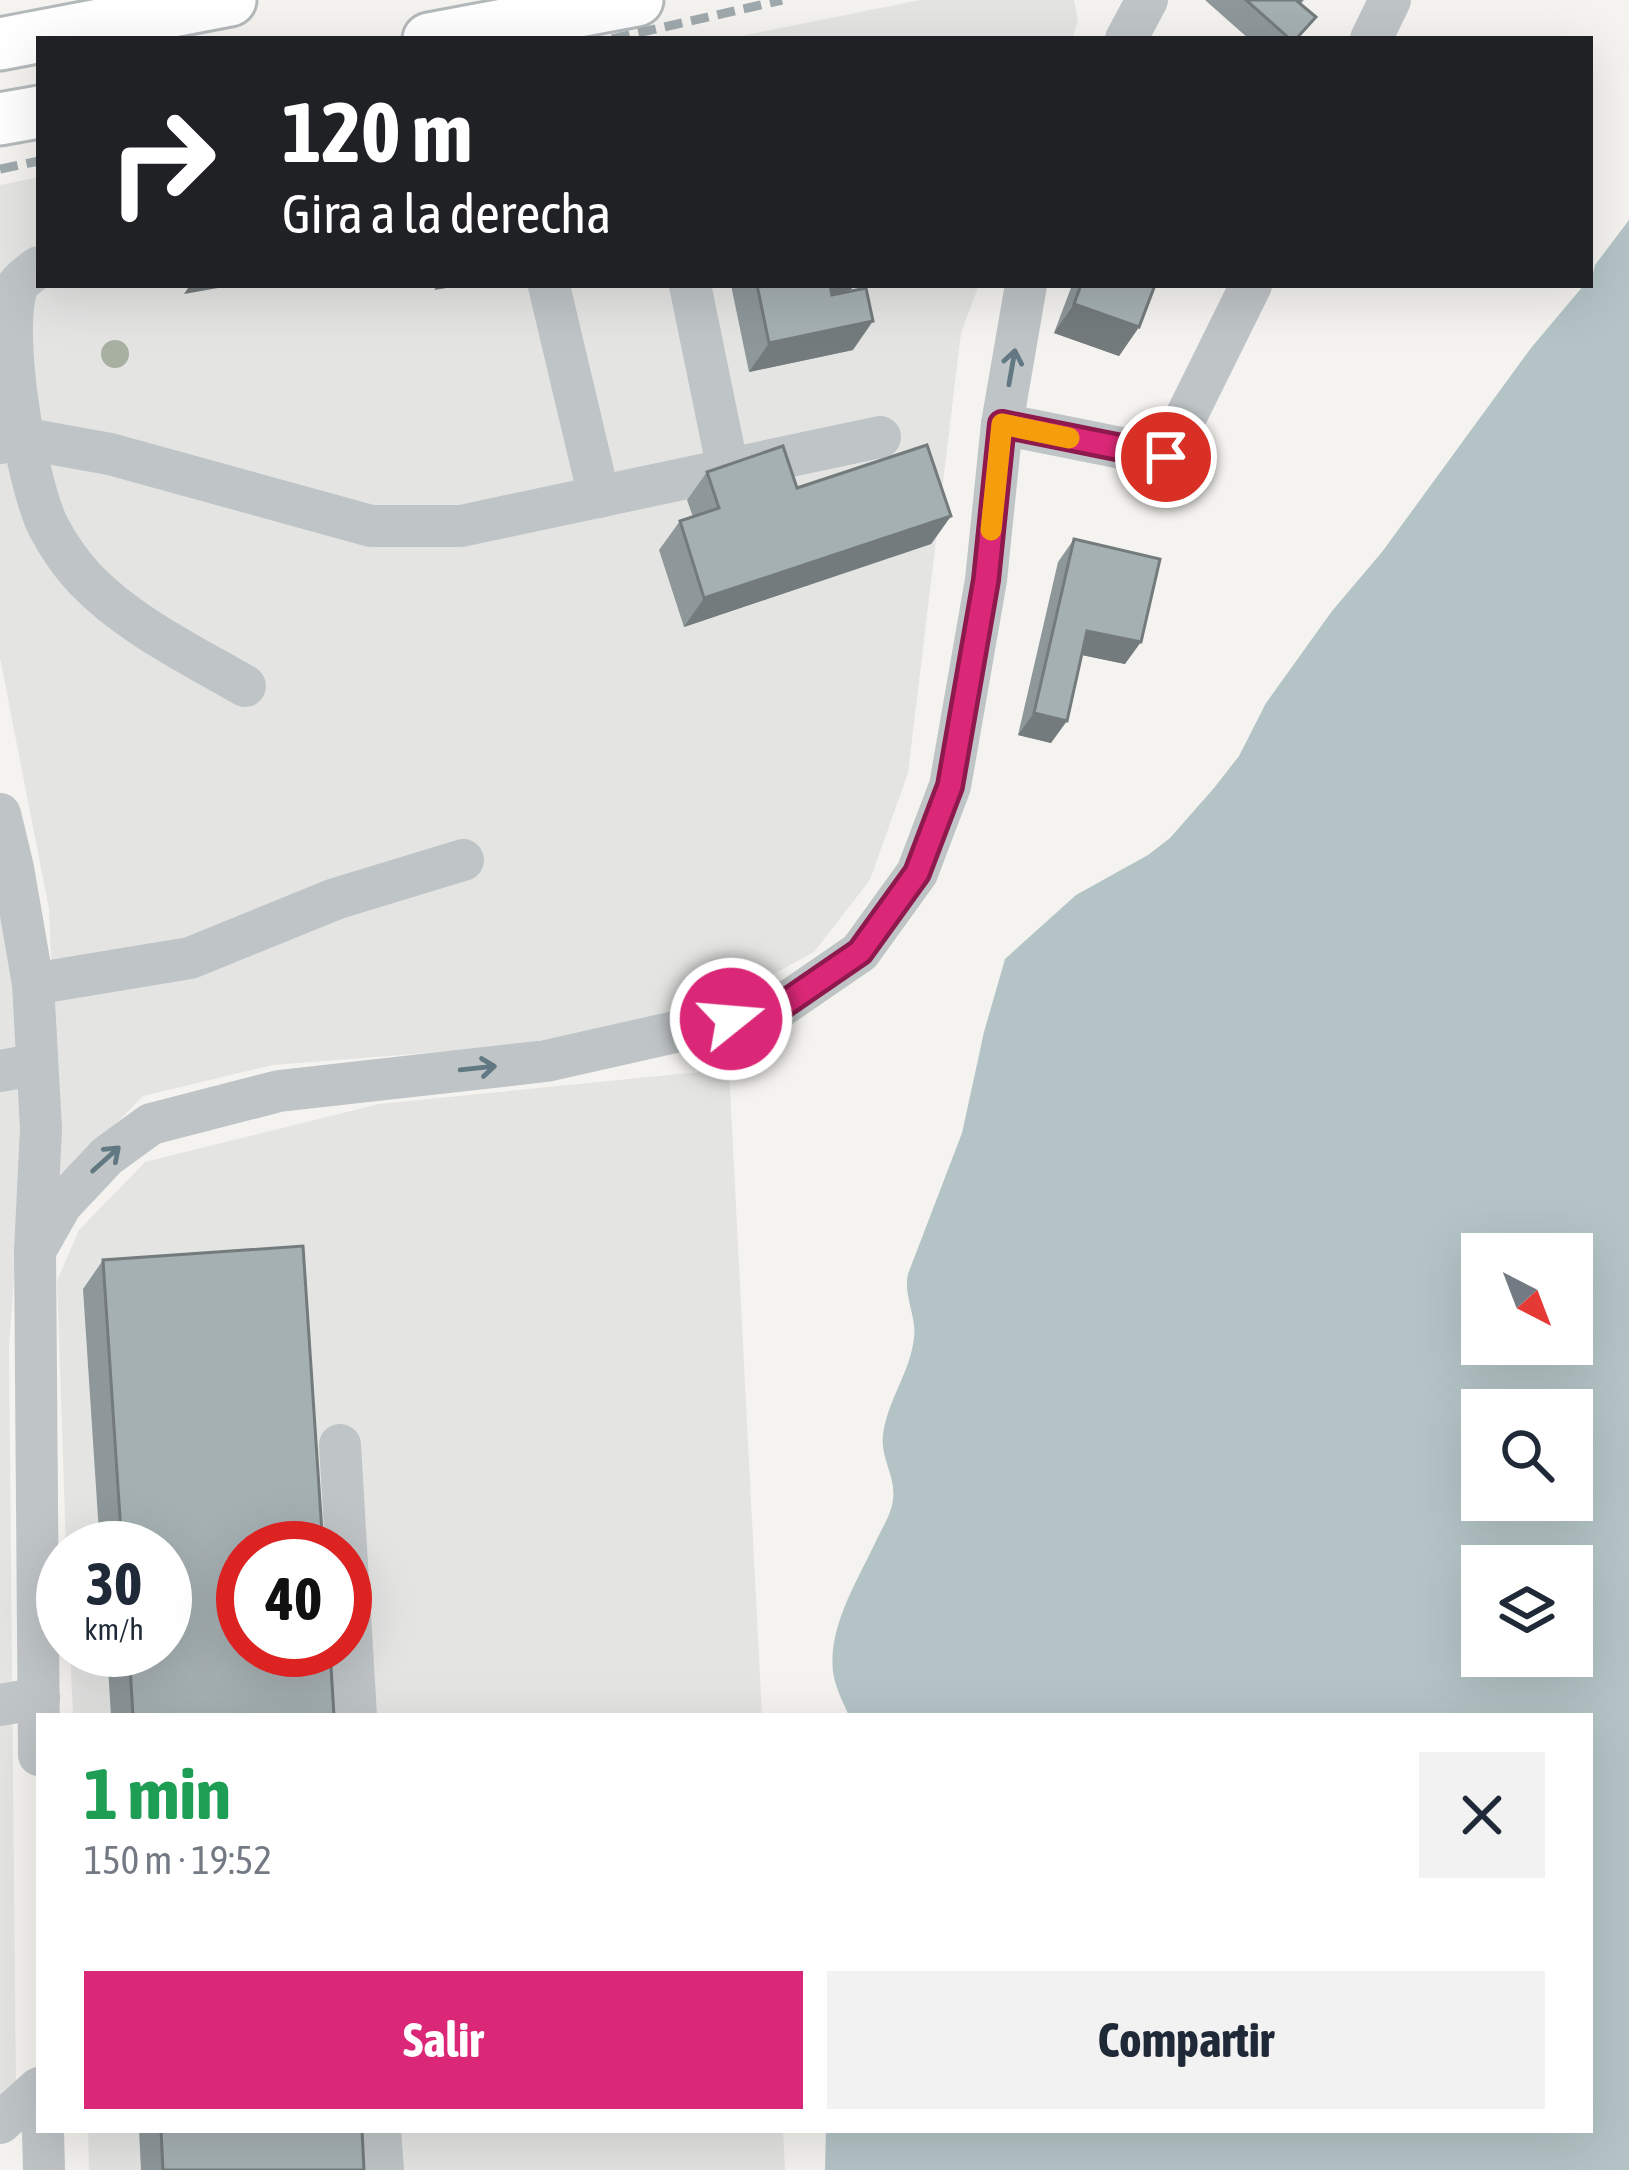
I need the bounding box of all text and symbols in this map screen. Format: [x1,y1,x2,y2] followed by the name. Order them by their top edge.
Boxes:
[84,84,240,240] icon: right
[282,84,472,180] text: 120 m
[282,183,611,244] text: Gira a la derecha
[1001,348,1024,387] one-way arrow
[1115,406,1217,508] pin
[1133,424,1199,490] icon: arrive
[668,956,794,1082] position arrow
[458,1057,497,1079] one-way arrow
[91,1146,121,1173] one-way arrow
[1461,1233,1593,1365] north arrow
[1461,1233,1593,1677] map controls
[1461,1389,1593,1521] button: search
[216,1521,372,1677] speed limit sign: 40
[1461,1545,1593,1677] button: layers
[86,1549,142,1618] text: 30
[84,1612,144,1646] text: km/h
[84,1752,231,1834] text: 1 min
[1419,1752,1545,1878] button: close
[84,1838,272,1882] text: 150 m · 19:52
[84,1971,803,2109] button: Salir
[827,1971,1545,2109] button: Compartir

